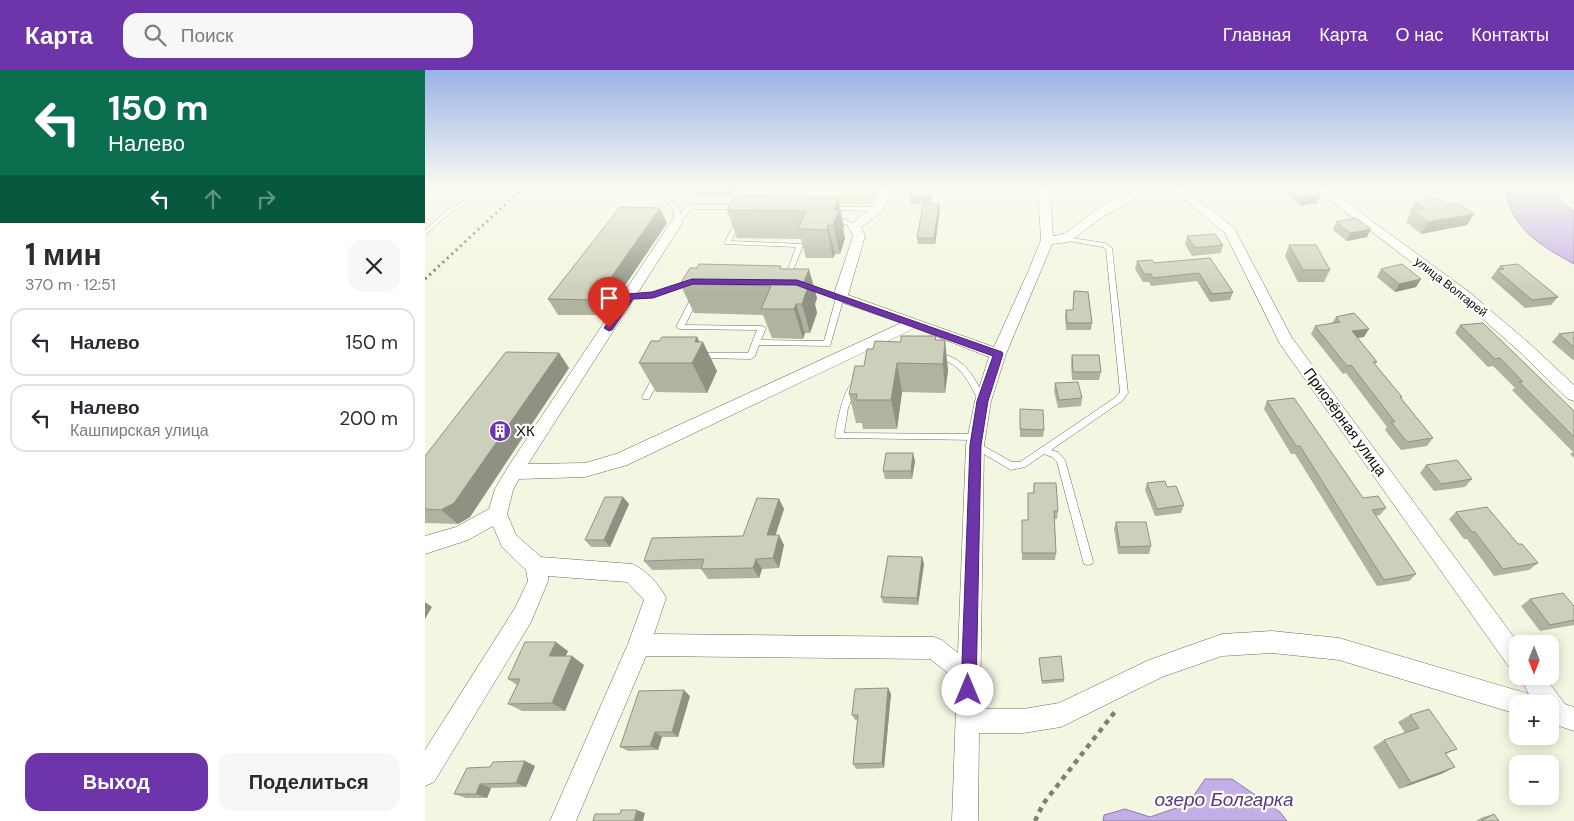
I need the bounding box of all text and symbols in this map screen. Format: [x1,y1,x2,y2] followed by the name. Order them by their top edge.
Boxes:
[123,13,473,58] search box
[25,20,93,51] text: Карта
[141,21,169,49] icon: search
[181,23,233,48] text: Поиск
[1223,23,1291,47] text: Главная
[1319,23,1368,47] text: Карта
[1396,23,1443,47] text: О нас
[1471,23,1549,47] text: Контакты
[108,85,208,131] text: 150 m
[25,90,90,155] icon: left
[108,129,185,158] text: Налево
[146,185,174,213] icon: left
[199,185,227,213] icon: ahead
[252,185,280,213] icon: right
[25,235,102,274] text: 1 мин
[348,240,400,292] button: close
[1411,253,1491,321] street label: улица Волгарей
[25,274,116,295] text: 370 m · 12:51
[588,277,630,328] pin
[595,284,623,312] icon: arrive
[27,328,55,356] icon: left
[70,330,140,355] text: Налево
[346,330,398,355] text: 150 m
[1299,364,1391,481] street label: Приозёрная улица
[70,395,140,420] text: Налево
[27,404,55,432] icon: left
[339,406,398,431] text: 200 m
[488,419,512,443] building icon: ХК
[70,420,209,441] text: Кашпирская улица
[516,421,535,441] place label: ХК
[1509,635,1559,685] north arrow
[1509,635,1559,805] map controls
[941,663,993,715] position arrow
[1509,695,1559,745] button: +
[25,753,208,811] button: Выход
[218,753,400,811] button: Поделиться
[1509,755,1559,805] button: −
[1154,787,1294,812] water label: озеро Болгарка

